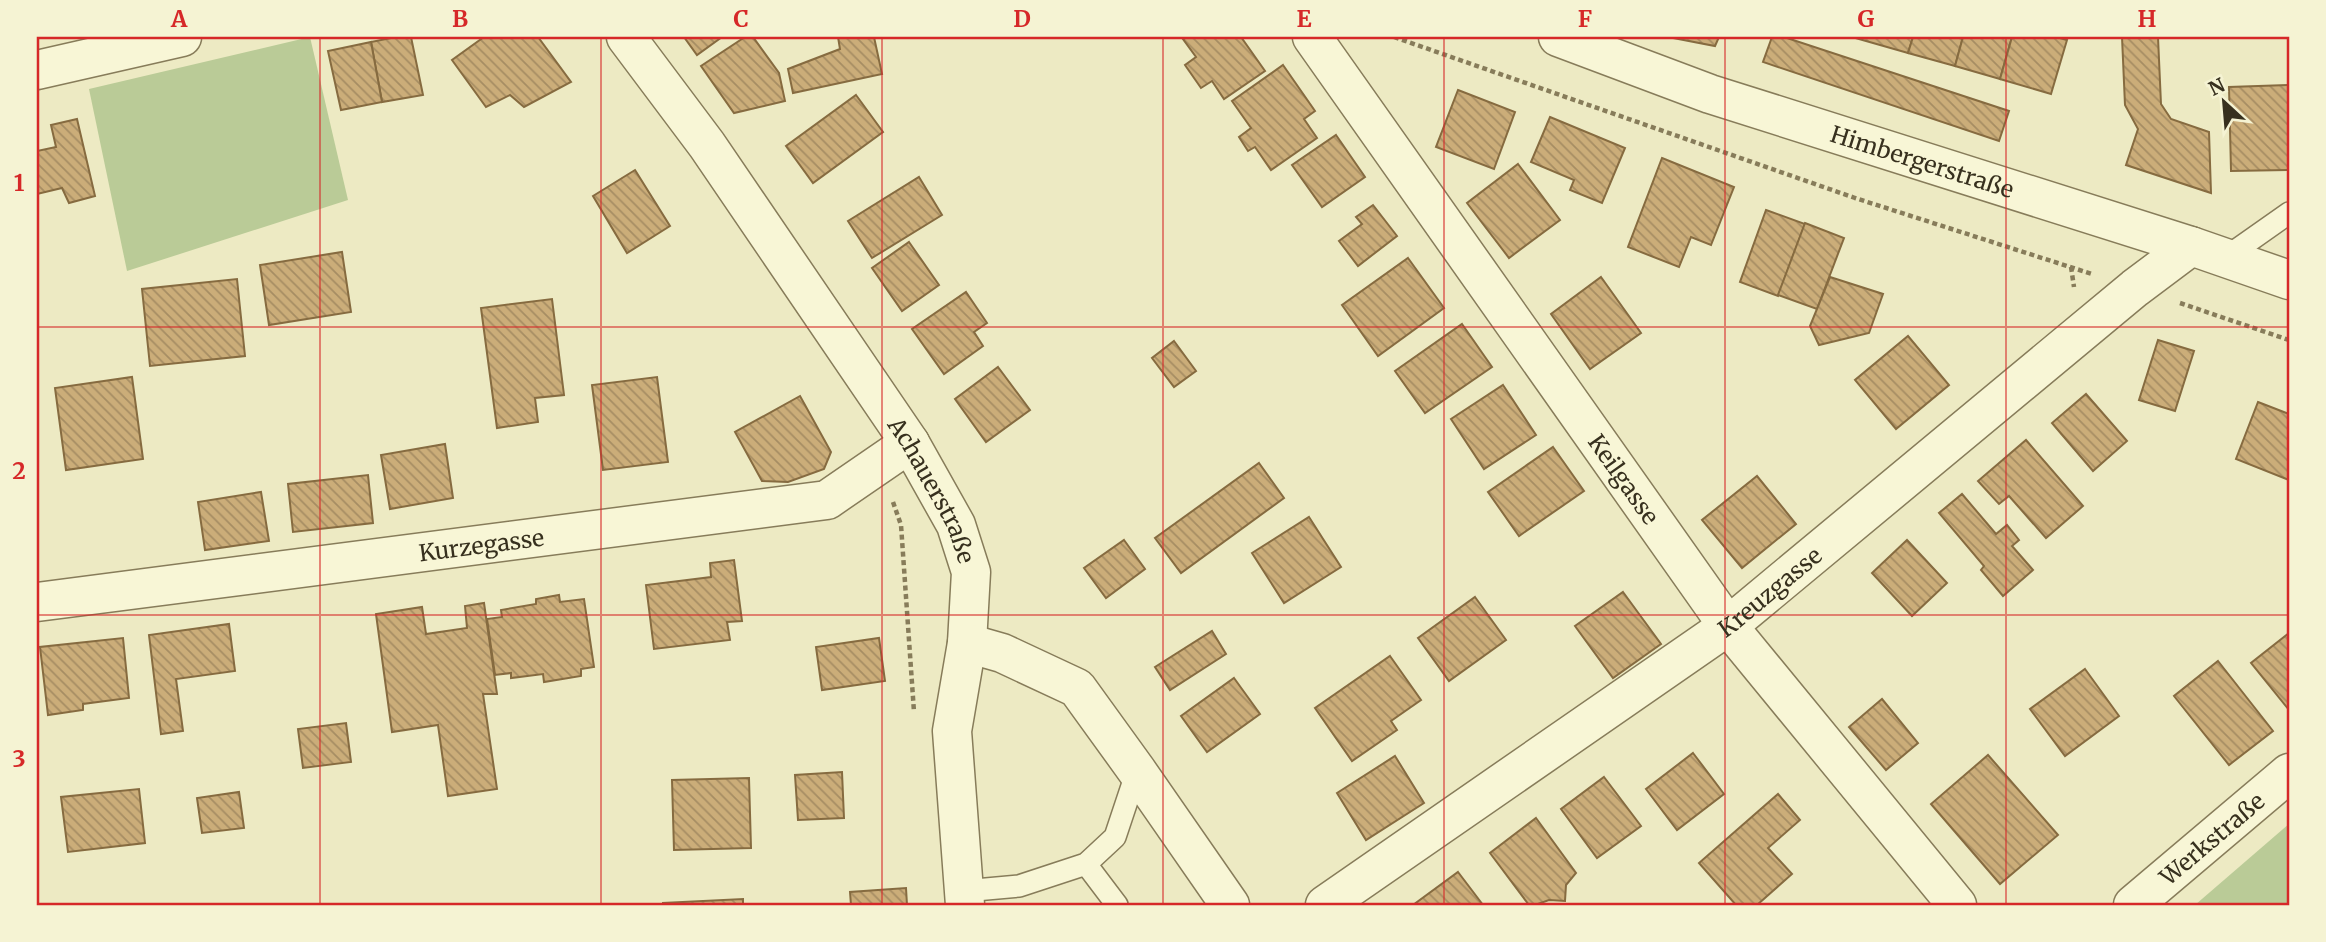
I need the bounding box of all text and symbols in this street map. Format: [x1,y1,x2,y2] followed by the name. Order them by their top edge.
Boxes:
[170,4,188,33] text: A
[452,4,468,33] text: B
[733,4,749,33] text: C
[1013,4,1031,33] text: D
[1296,4,1312,33] text: E
[1578,4,1592,33] text: F
[1858,4,1875,33] text: G
[2138,4,2157,33] text: H
[2190,66,2260,136] north arrow
[2205,73,2229,101] text: N
[1827,119,2018,204] street label: Himbergerstraße
[14,168,25,197] text: 1
[882,411,982,567] street label: Achauerstraße
[1582,428,1666,529] street label: Keilgasse
[12,456,26,485] text: 2
[417,522,546,567] street label: Kurzegasse
[1712,540,1827,643] street label: Kreuzgasse
[12,744,26,773] text: 3
[2152,786,2270,892] street label: Werkstraße

